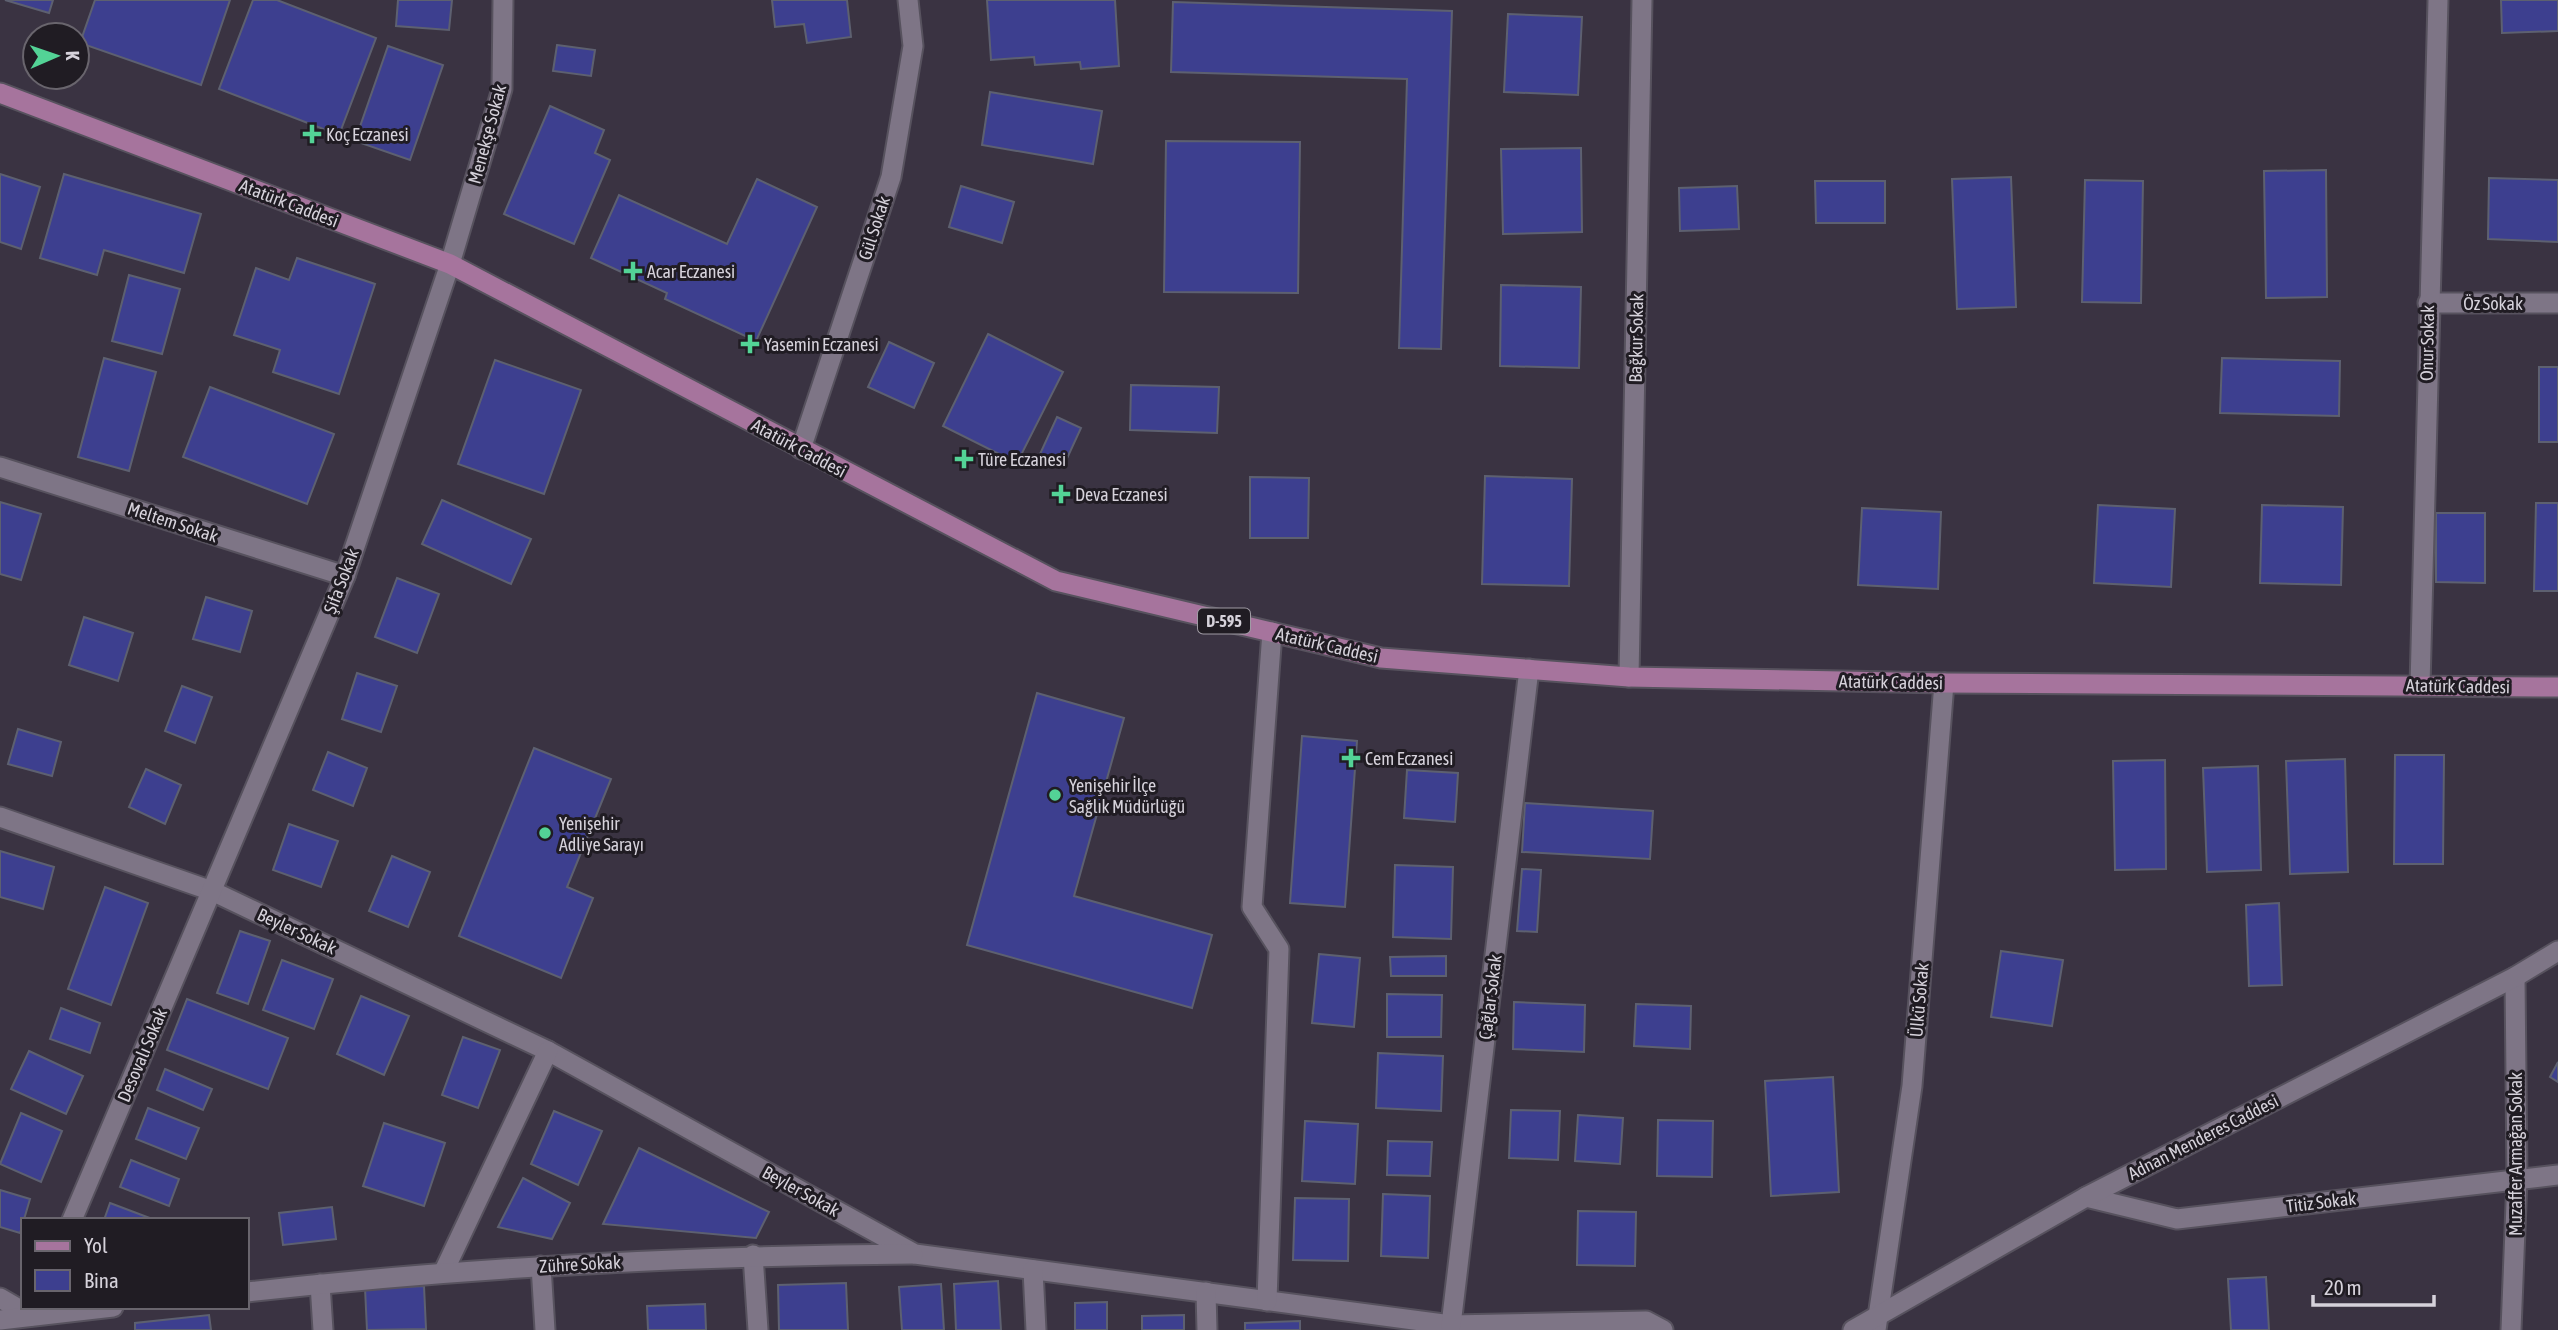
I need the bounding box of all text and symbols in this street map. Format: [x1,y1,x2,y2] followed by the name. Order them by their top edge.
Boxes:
[21,21,91,91] north arrow
[62,50,84,61] text: K
[464,82,510,186] street label: Menekşe Sokak
[326,124,409,145] place label: Koç Eczanesi
[304,126,320,142] marker: Koç Eczanesi
[237,175,341,231] street label: Atatürk Caddesi
[854,193,894,262] street label: Gül Sokak
[647,261,735,282] place label: Acar Eczanesi
[625,263,641,279] marker: Acar Eczanesi
[1625,293,1647,383] street label: Bağkur Sokak
[2463,293,2523,314] street label: Öz Sokak
[2416,305,2438,381] street label: Onur Sokak
[764,334,879,355] place label: Yasemin Eczanesi
[742,336,758,352] marker: Yasemin Eczanesi
[748,414,850,482] street label: Atatürk Caddesi
[978,449,1066,470] place label: Türe Eczanesi
[956,451,972,467] marker: Türe Eczanesi
[1075,484,1168,505] place label: Deva Eczanesi
[1053,486,1069,502] marker: Deva Eczanesi
[125,498,221,547] street label: Meltem Sokak
[319,546,363,616] street label: Şifa Sokak
[1198,608,1250,634] road number: D-595
[1274,623,1380,667] street label: Atatürk Caddesi
[1839,671,1943,693] street label: Atatürk Caddesi
[2406,675,2510,697] street label: Atatürk Caddesi
[1365,748,1453,769] place label: Cem Eczanesi
[1343,750,1359,766] marker: Cem Eczanesi
[1069,775,1185,817] place label: Yenişehir İlçe Sağlık Müdürlüğü
[1047,787,1063,803] marker: Yenişehir İlçe Sağlık Müdürlüğü
[559,813,644,855] place label: Yenişehir Adliye Sarayı
[537,825,553,841] marker: Yenişehir Adliye Sarayı
[254,904,340,958] street label: Beyler Sokak
[1474,953,1506,1041] street label: Çağlar Sokak
[1905,962,1933,1038] street label: Ülkü Sokak
[113,1005,171,1105] street label: Desovalı Sokak
[2505,1072,2526,1236] street label: Muzaffer Armağan Sokak
[2124,1090,2282,1184] street label: Adnan Menderes Caddesi
[759,1161,843,1221] street label: Beyler Sokak
[2285,1187,2357,1217] street label: Titiz Sokak
[21,1218,248,1309] legend
[84,1233,108,1257] text: Yol
[539,1251,621,1277] street label: Zühre Sokak
[2313,1264,2434,1308] scale bar
[84,1268,119,1292] text: Bina
[2324,1275,2362,1299] text: 20 m

